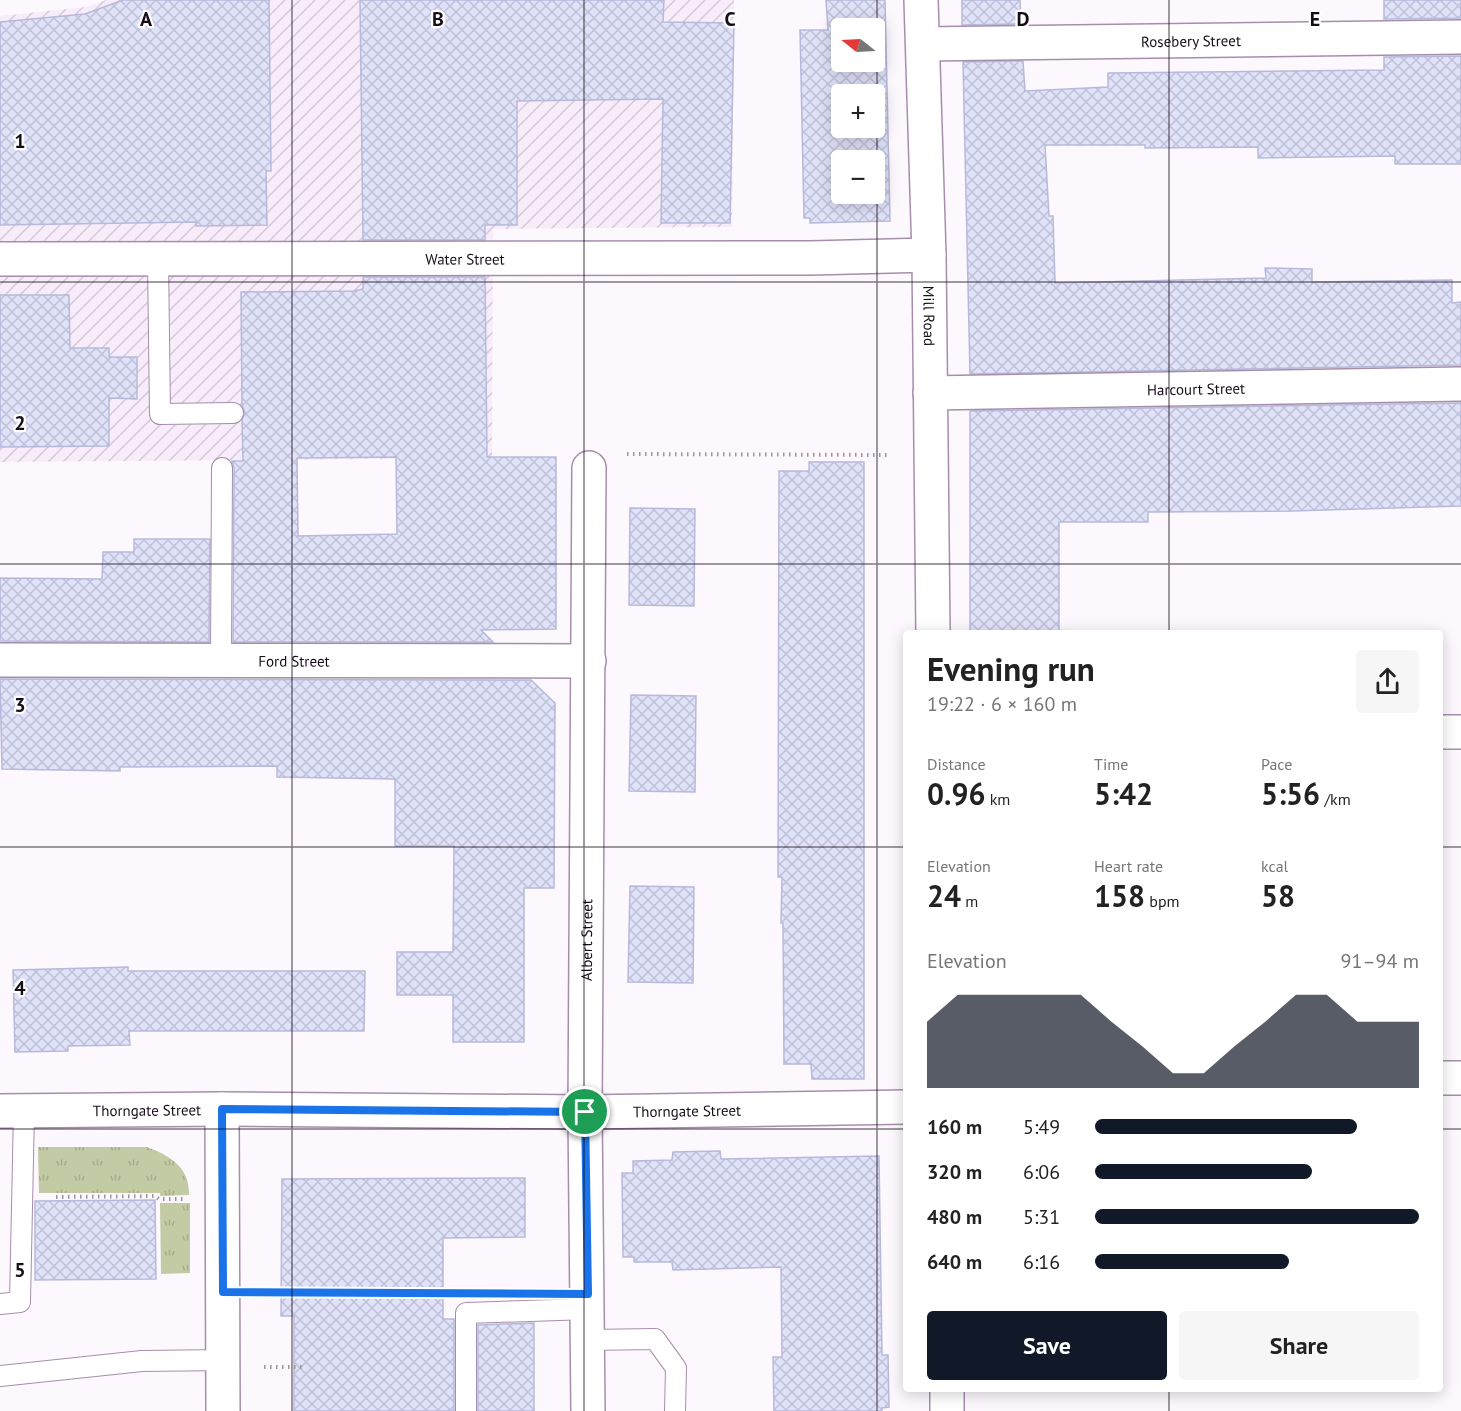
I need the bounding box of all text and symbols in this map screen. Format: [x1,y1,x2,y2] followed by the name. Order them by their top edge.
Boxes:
[140,6,153,32] text: A
[432,6,444,32] text: B
[724,6,736,32] text: C
[1017,6,1030,32] text: D
[1310,6,1320,32] text: E
[831,18,885,72] north arrow
[831,18,885,204] map controls
[1141,30,1241,51] street label: Rosebery Street
[831,84,885,138] button: +
[14,128,26,154] text: 1
[831,150,885,204] button: −
[425,249,505,268] street label: Water Street
[920,286,939,346] street label: Mill Road
[1147,378,1245,399] street label: Harcourt Street
[14,410,26,436] text: 2
[927,647,1095,690] text: Evening run
[1356,650,1419,713] button: share
[258,651,330,670] street label: Ford Street
[927,691,1077,717] text: 19:22 · 6 × 160 m
[14,692,26,718] text: 3
[927,754,986,774] text: Distance
[1094,754,1128,774] text: Time
[1261,754,1292,774] text: Pace
[927,774,985,813] text: 0.96
[1094,774,1153,813] text: 5:42
[1261,774,1320,813] text: 5:56
[985,789,1010,809] text: km
[1320,789,1351,809] text: /km
[927,856,991,876] text: Elevation
[1094,856,1163,876] text: Heart rate
[1261,856,1288,876] text: kcal
[927,876,961,915] text: 24
[1094,876,1145,915] text: 158
[1261,876,1295,915] text: 58
[961,891,978,911] text: m
[1145,891,1180,911] text: bpm
[576,899,596,981] street label: Albert Street
[927,948,1007,974] text: Elevation
[1341,948,1419,974] text: 91–94 m
[14,975,26,1001] text: 4
[559,1086,610,1137] pin
[568,1095,601,1128] icon: arrive
[93,1100,201,1120] street label: Thorngate Street
[633,1100,741,1121] street label: Thorngate Street
[927,1114,982,1140] text: 160 m
[1023,1114,1060,1140] text: 5:49
[927,1159,982,1185] text: 320 m
[1023,1159,1060,1185] text: 6:06
[927,1204,982,1230] text: 480 m
[1023,1204,1060,1230] text: 5:31
[927,1249,982,1275] text: 640 m
[1023,1249,1060,1275] text: 6:16
[14,1257,26,1283] text: 5
[927,1311,1167,1380] button: Save
[1179,1311,1419,1380] button: Share

